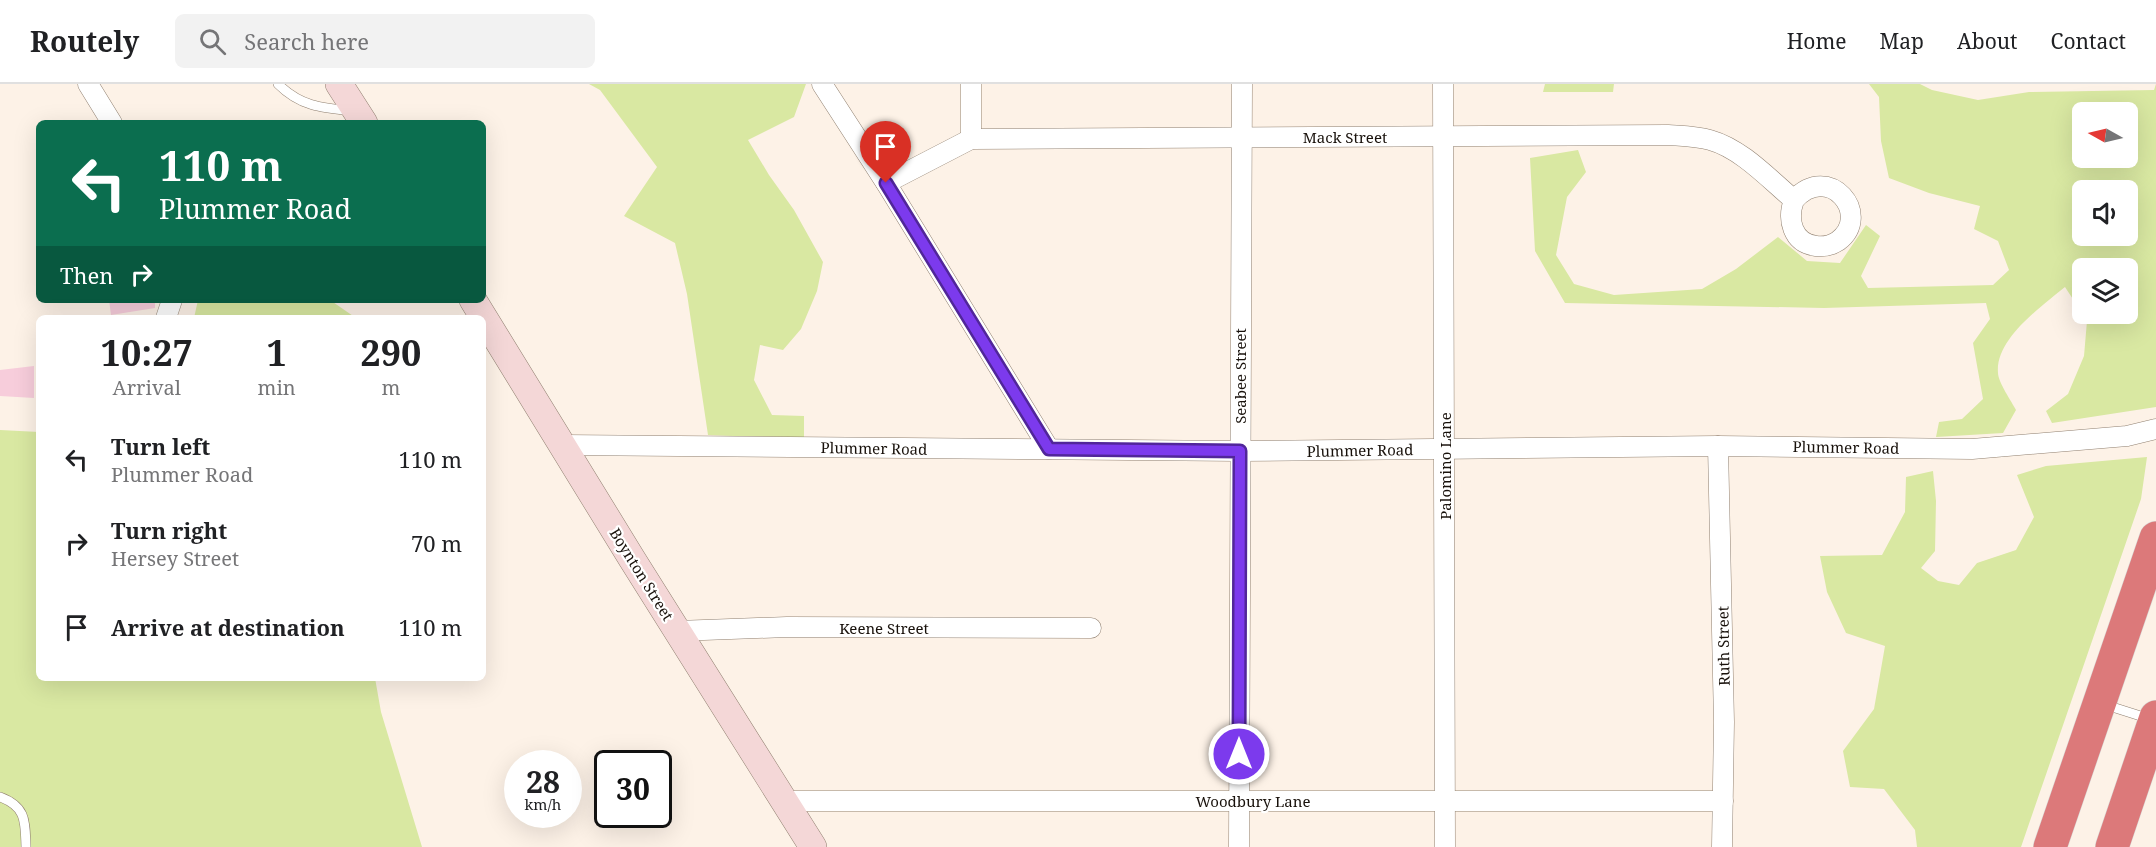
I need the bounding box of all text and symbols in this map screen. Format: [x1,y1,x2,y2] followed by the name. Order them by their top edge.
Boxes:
[175,14,595,68] search box
[30,22,139,60] text: Routely
[196,25,229,58] icon: search
[244,26,369,56] text: Search here
[1787,27,1847,55] text: Home
[1880,27,1924,55] text: Map
[1957,27,2018,55] text: About
[2051,27,2126,55] text: Contact
[2072,102,2138,168] north arrow
[2072,102,2138,324] map controls
[860,121,911,183] pin
[1303,127,1387,147] street label: Mack Street
[869,130,902,163] icon: arrive
[159,136,283,193] text: 110 m
[60,144,138,222] icon: left
[2072,180,2138,246] button: sound
[159,190,351,227] text: Plummer Road
[125,258,158,291] icon: right
[2072,258,2138,324] button: layers
[60,260,113,290] text: Then
[101,328,193,377] text: 10:27
[266,328,287,377] text: 1
[360,328,421,377] text: 290
[1230,328,1250,424] street label: Seabee Street
[113,374,181,401] text: Arrival
[258,374,296,401] text: min
[381,374,400,401] text: m
[1435,412,1455,520] street label: Palomino Lane
[111,431,210,461] text: Turn left
[1792,436,1900,458] street label: Plummer Road
[820,437,928,459] street label: Plummer Road
[1306,439,1414,461] street label: Plummer Road
[60,443,93,476] icon: left
[399,444,462,474] text: 110 m
[111,461,253,488] text: Plummer Road
[111,515,227,545] text: Turn right
[606,524,678,624] street label: Boynton Street
[60,527,93,560] icon: right
[411,528,462,558] text: 70 m
[111,545,239,572] text: Hersey Street
[1712,606,1734,686] street label: Ruth Street
[60,611,93,644] icon: arrive
[111,612,345,642] text: Arrive at destination
[399,612,462,642] text: 110 m
[839,618,929,638] street label: Keene Street
[1207,722,1271,786] position arrow
[594,750,672,828] speed limit sign: 30
[526,761,560,802] text: 28
[1196,791,1311,811] street label: Woodbury Lane
[525,794,561,814] text: km/h

